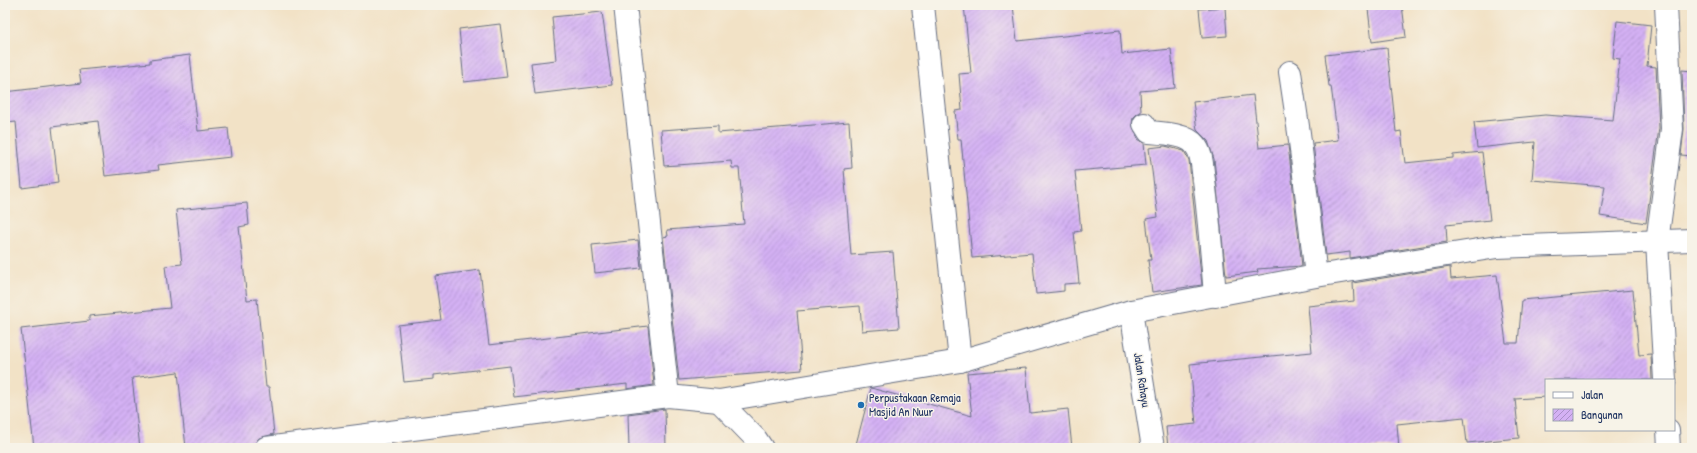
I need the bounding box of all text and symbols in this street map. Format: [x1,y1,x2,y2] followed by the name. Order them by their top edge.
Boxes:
[1130,351,1155,409] street label: Jalan Rahayu
[1545,379,1675,431] legend
[1581,386,1603,403] text: Jalan
[869,389,961,420] place label: Perpustakaan Remaja Masjid An Nuur
[856,400,866,410] marker: Perpustakaan Remaja Masjid An Nuur
[1581,406,1623,423] text: Bangunan

